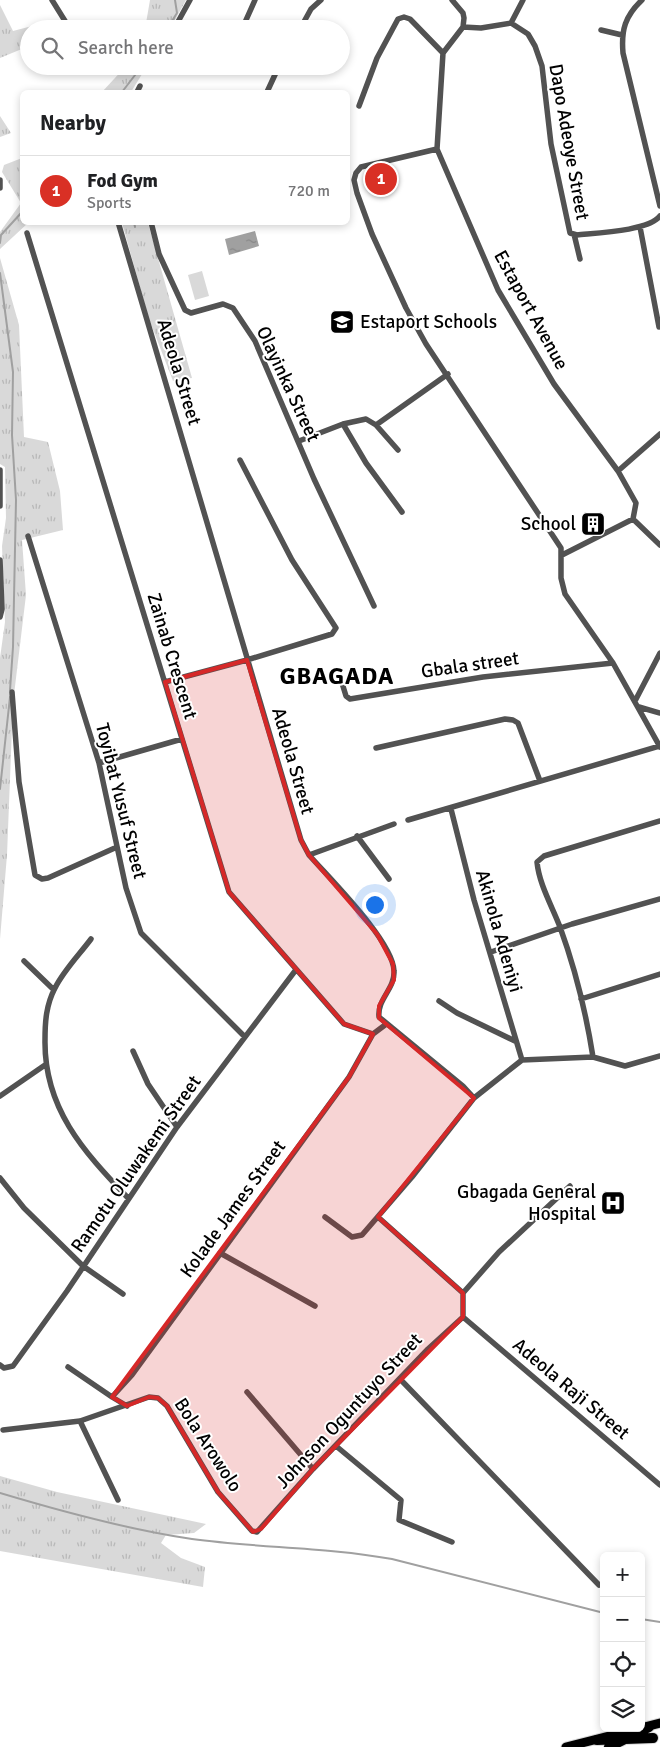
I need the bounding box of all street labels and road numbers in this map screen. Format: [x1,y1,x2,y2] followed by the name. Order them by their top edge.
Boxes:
[543,62,595,222] street label: Dapo Adeoye Street
[488,246,574,374] street label: Estaport Avenue
[151,316,207,428] street label: Adeola Street
[251,322,325,446] street label: Olayinka Street
[141,590,203,722] street label: Zainab Crescent
[420,646,521,684] street label: Gbala street
[266,705,320,817] street label: Adeola Street
[90,721,152,882] street label: Toyibat Yusuf Street
[470,867,528,995] street label: Akinola Adeniyi
[66,1070,207,1257] street label: Ramotu Oluwakemi Street
[175,1135,291,1282] street label: Kolade James Street
[271,1328,428,1494] street label: Johnson Oguntuyo Street
[508,1333,635,1445] street label: Adeola Raji Street
[169,1393,247,1497] street label: Bola Arowolo

